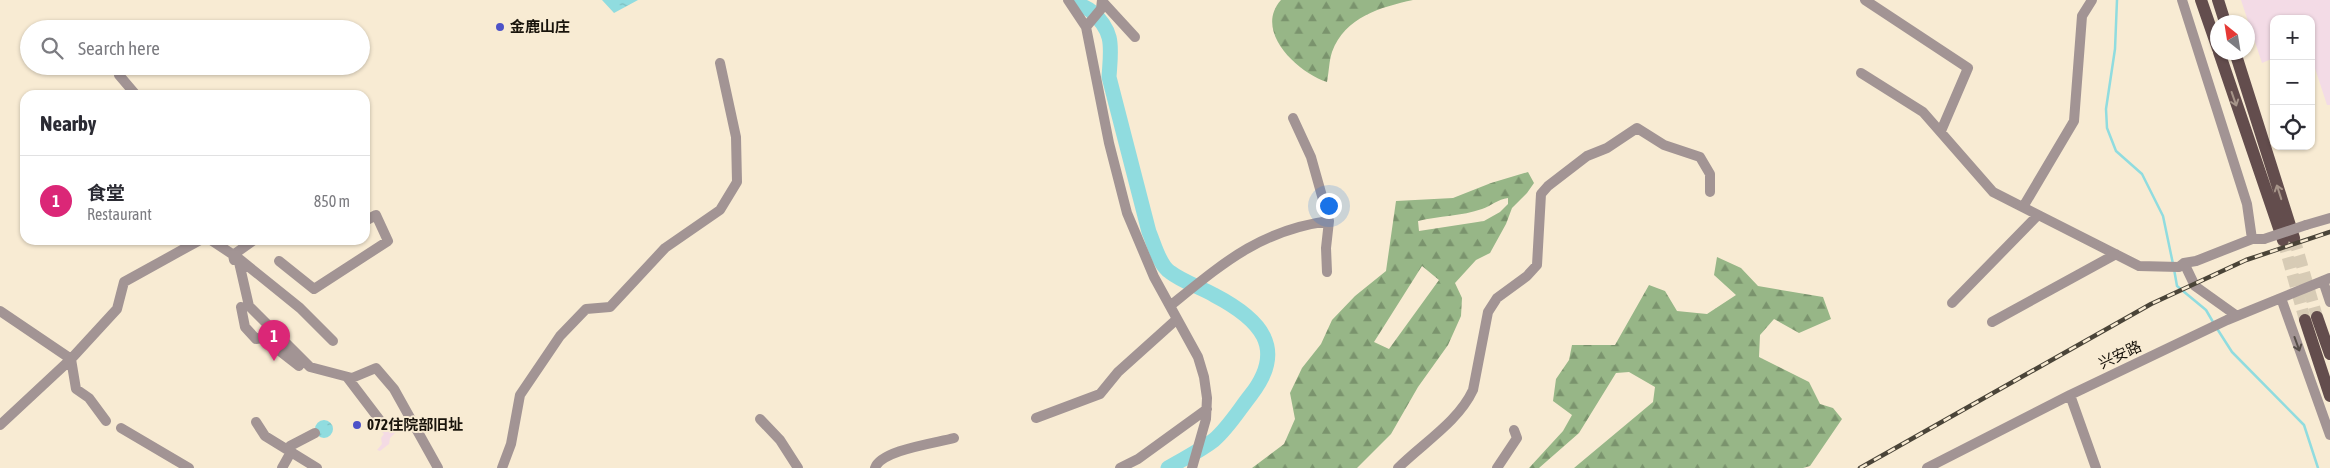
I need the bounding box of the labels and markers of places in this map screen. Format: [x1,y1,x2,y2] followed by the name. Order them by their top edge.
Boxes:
[510,18,570,35] place label: 金鹿山庄
[494,21,506,33] marker: 金鹿山庄
[258,320,290,361] pin: 1
[367,416,463,433] place label: 072住院部旧址
[351,419,363,431] marker: 072住院部旧址

